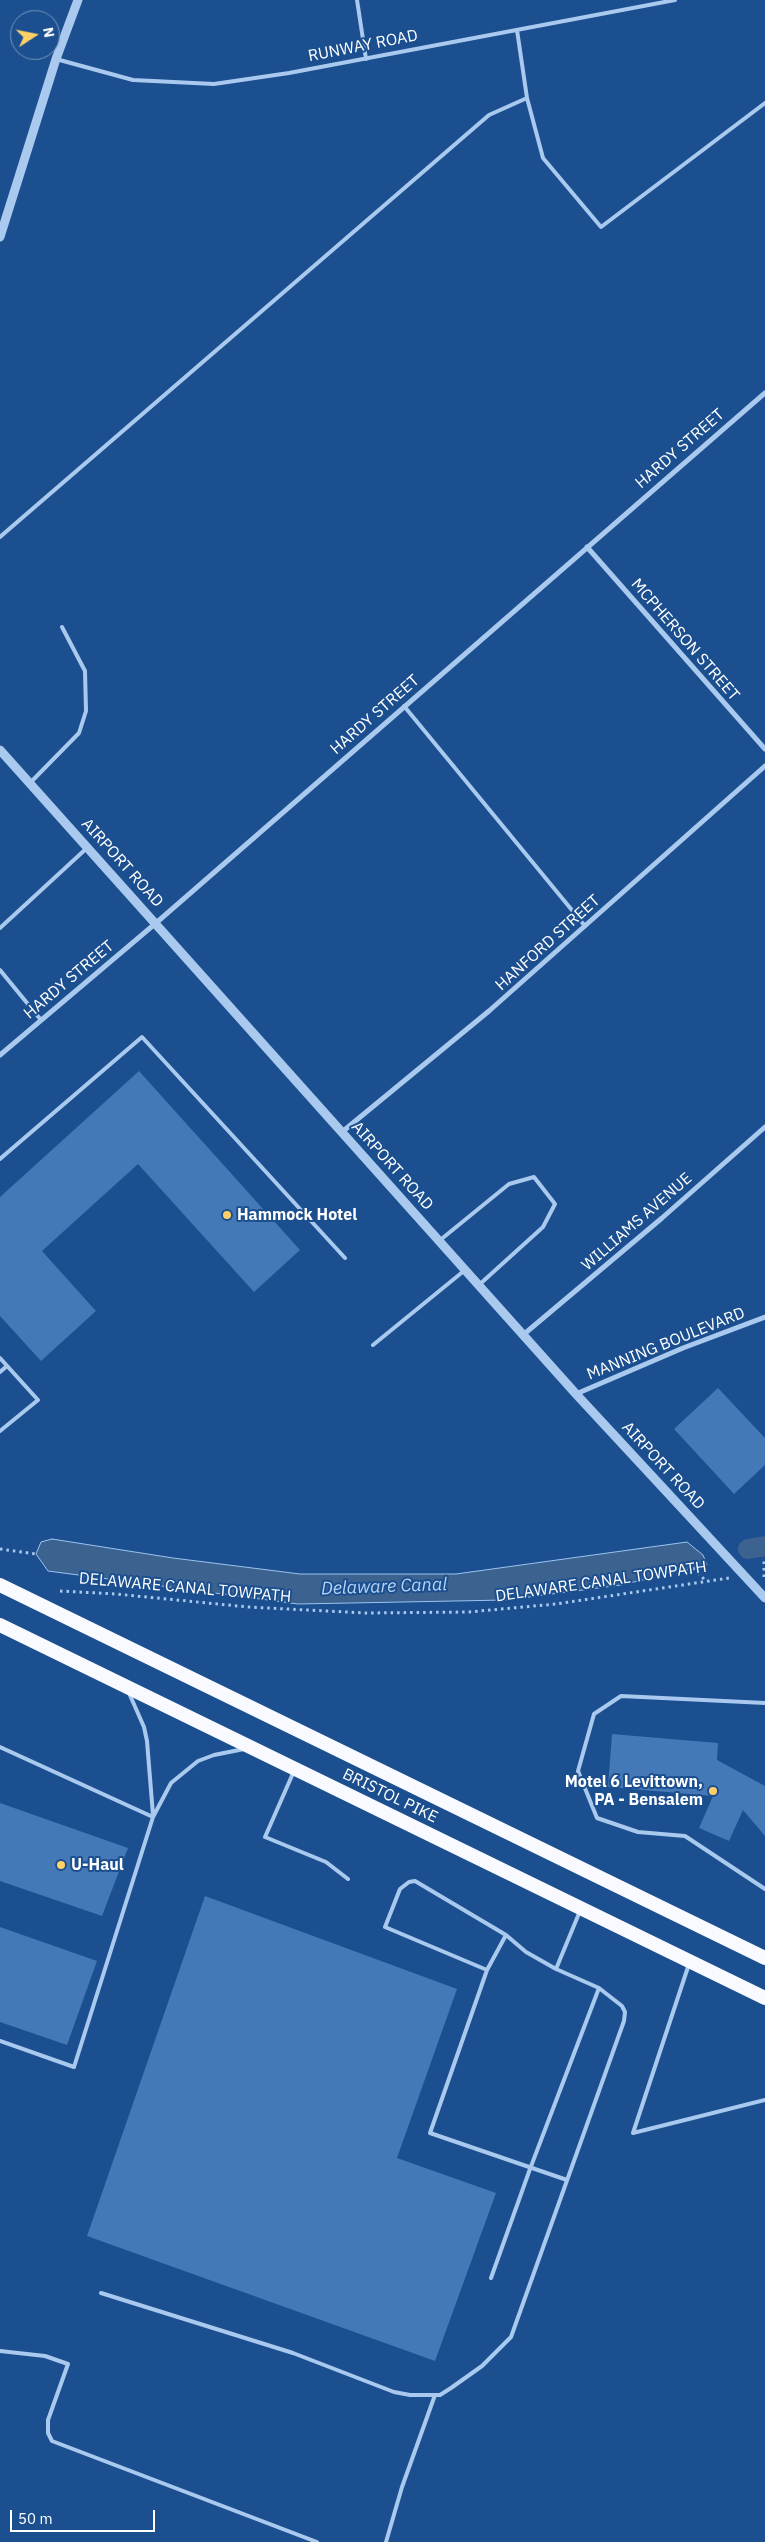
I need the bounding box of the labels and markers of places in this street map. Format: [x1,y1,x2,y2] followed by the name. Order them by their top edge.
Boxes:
[237,1205,357,1225] place label: Hammock Hotel
[221,1209,233,1221] marker: Hammock Hotel
[565,1772,703,1810] place label: Motel 6 Levittown, PA - Bensalem
[707,1785,719,1797] marker: Motel 6 Levittown, PA - Bensalem
[71,1855,124,1875] place label: U-Haul
[55,1859,67,1871] marker: U-Haul

